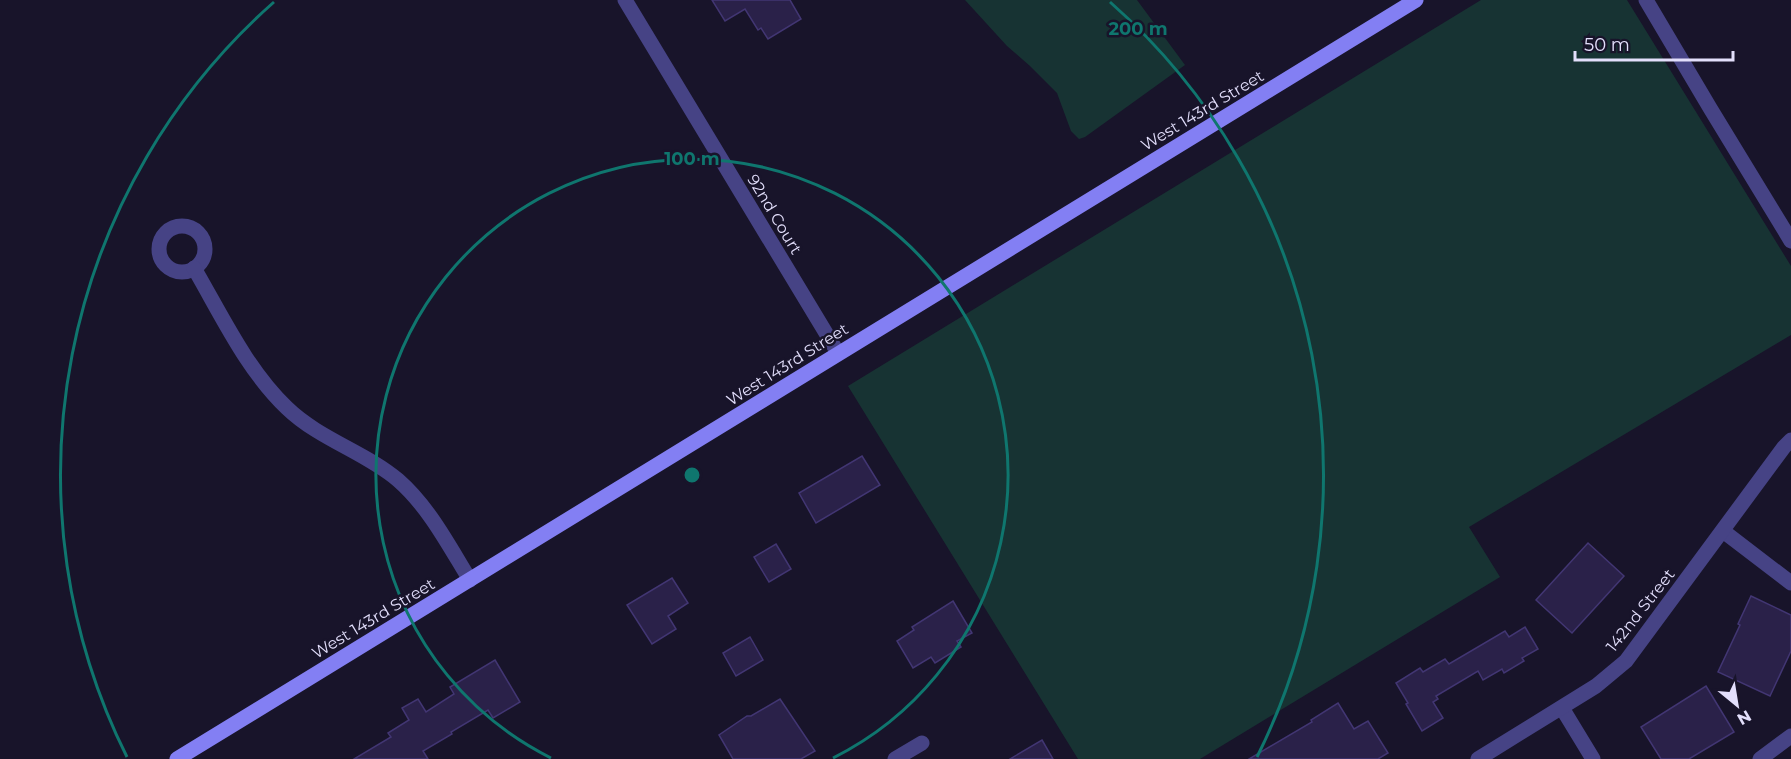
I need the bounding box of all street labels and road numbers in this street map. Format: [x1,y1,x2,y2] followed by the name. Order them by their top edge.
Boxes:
[1137,66,1268,155] street label: West 143rd Street
[743,171,806,258] street label: 92nd Court
[723,319,852,410] street label: West 143rd Street
[1602,565,1679,655] street label: 142nd Street
[308,574,439,663] street label: West 143rd Street

